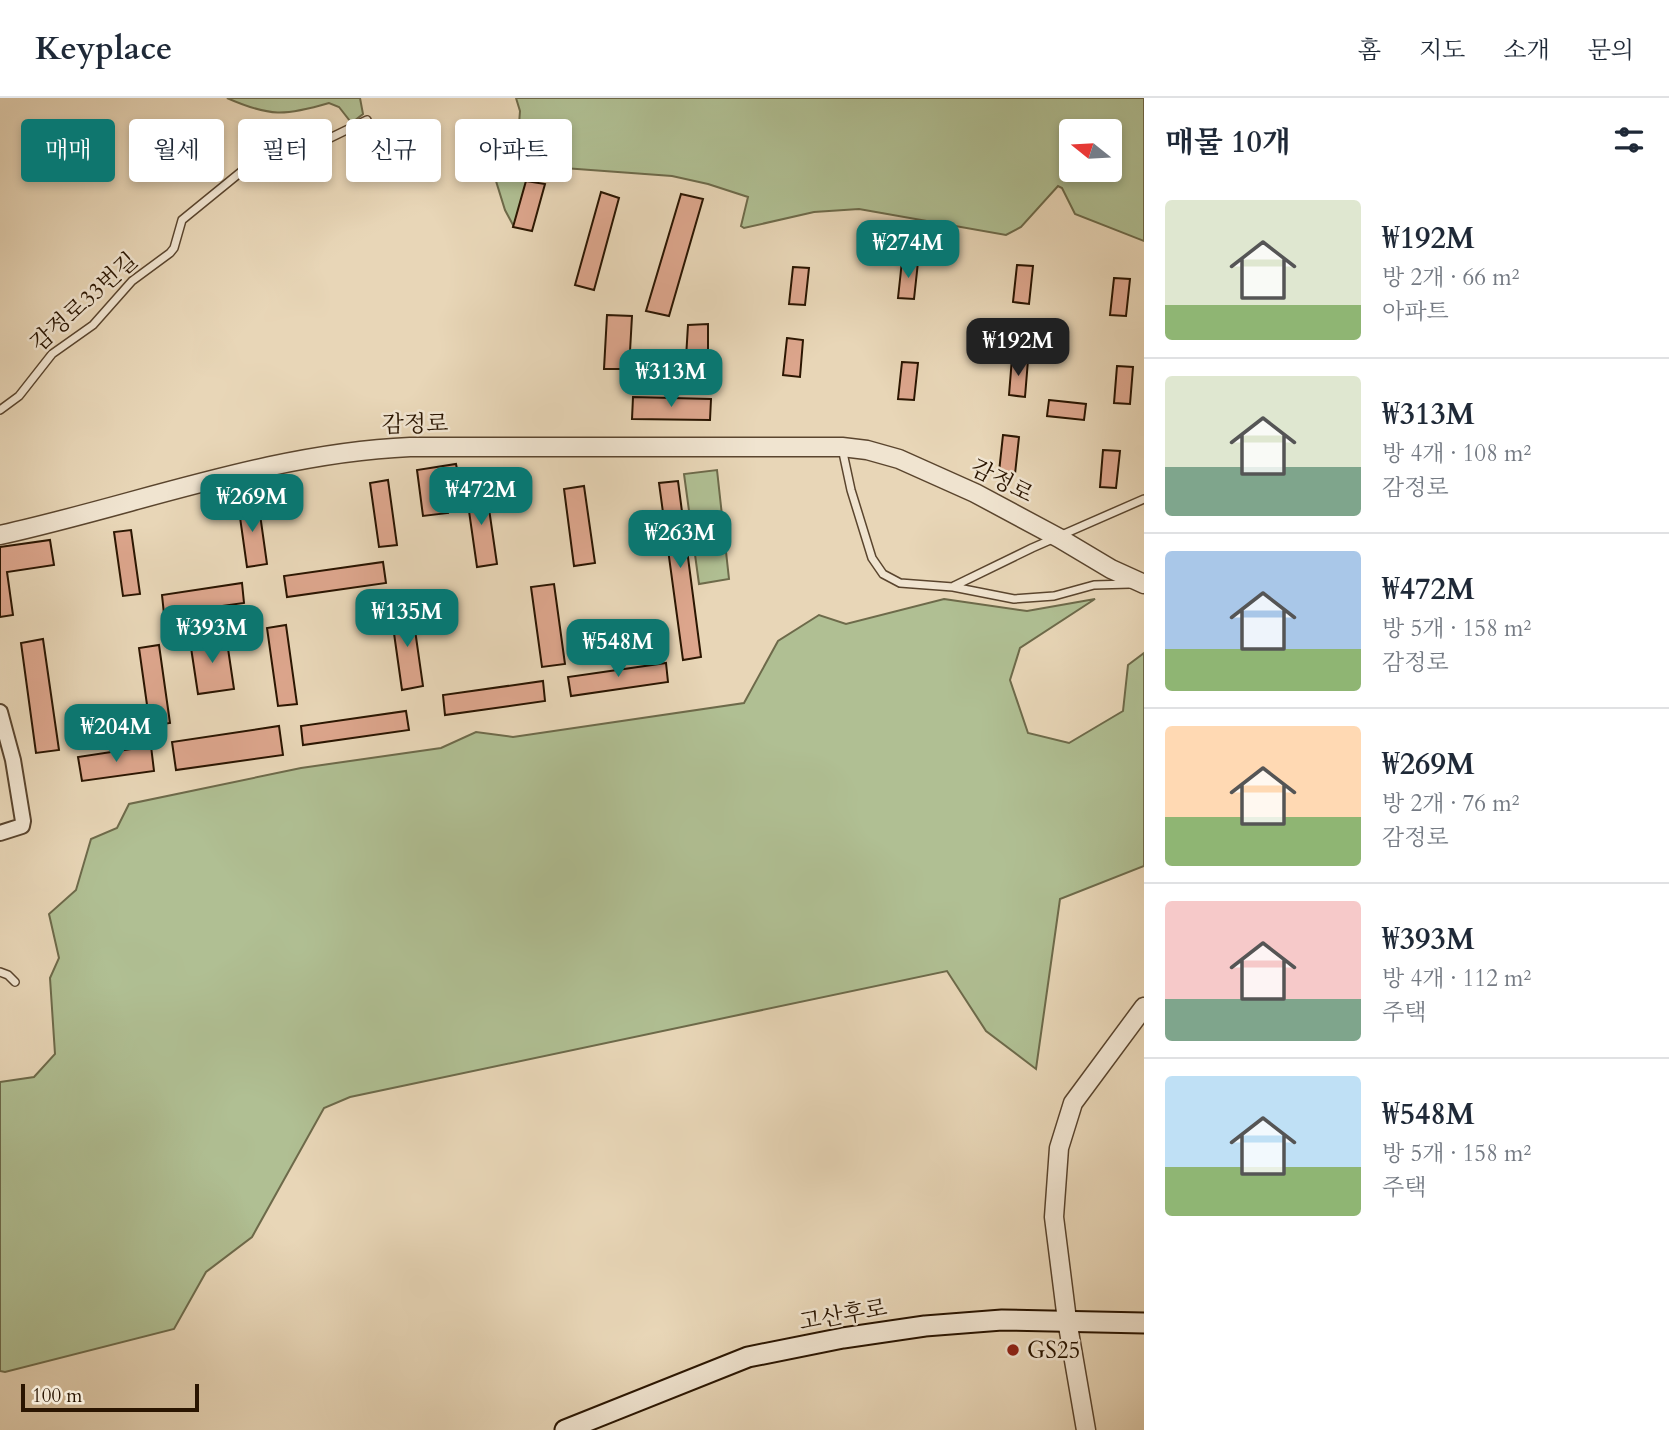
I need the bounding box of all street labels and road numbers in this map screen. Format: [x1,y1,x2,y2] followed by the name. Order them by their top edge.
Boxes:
[24,245,144,359] street label: 감정로33번길
[381,408,449,440] street label: 감정로
[965,452,1039,510] street label: 감정로
[797,1292,889,1338] street label: 고산후로

